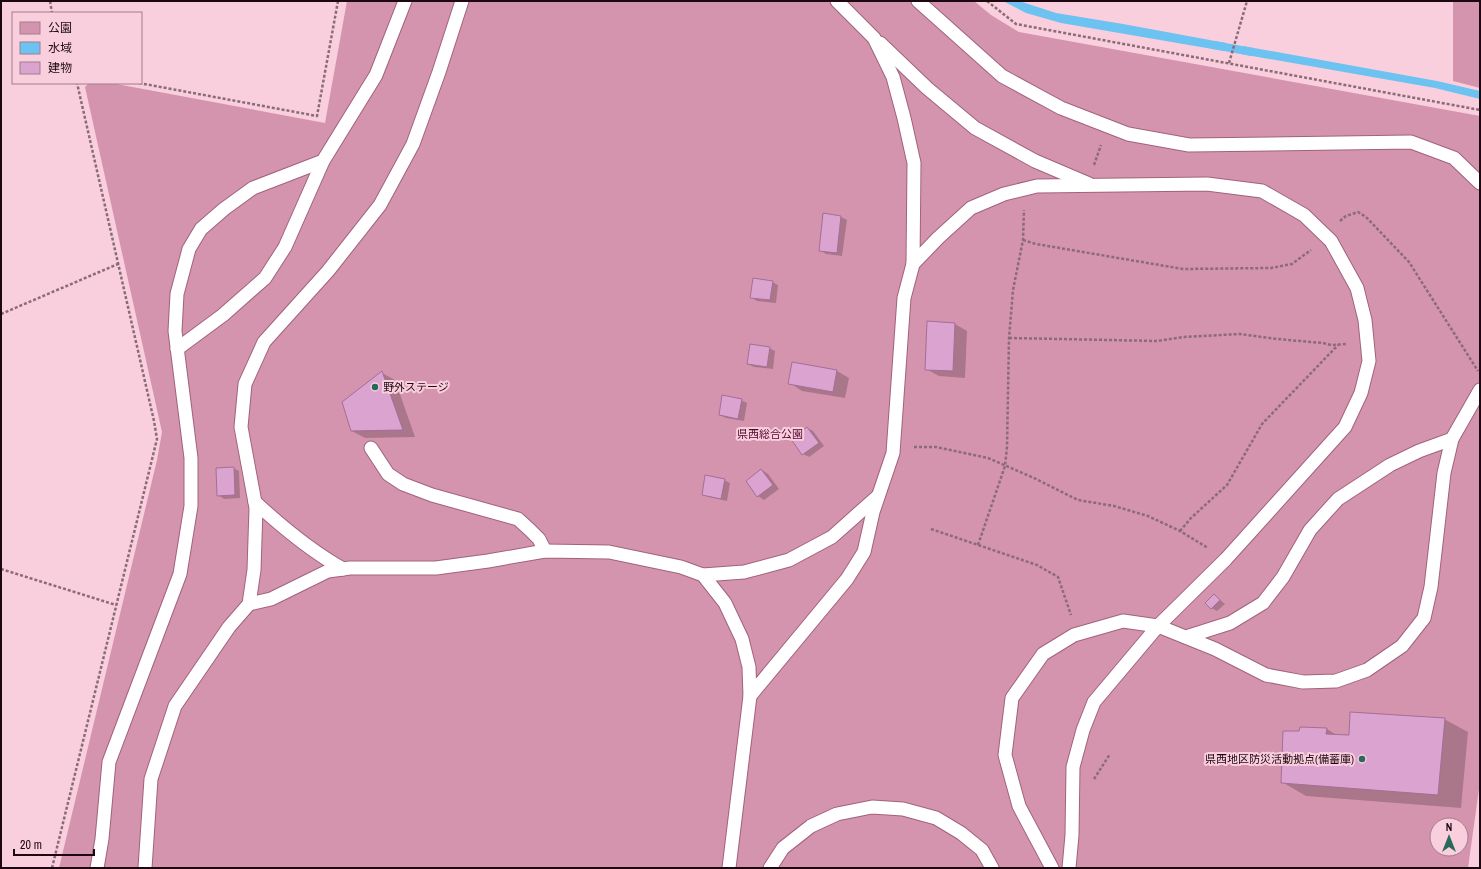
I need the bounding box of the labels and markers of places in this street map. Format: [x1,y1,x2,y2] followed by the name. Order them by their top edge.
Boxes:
[383,380,449,394] place label: 野外ステージ
[370,382,380,392] marker: 野外ステージ
[1205,752,1354,766] place label: 県西地区防災活動拠点(備蓄庫)
[1357,754,1367,764] marker: 県西地区防災活動拠点(備蓄庫)

